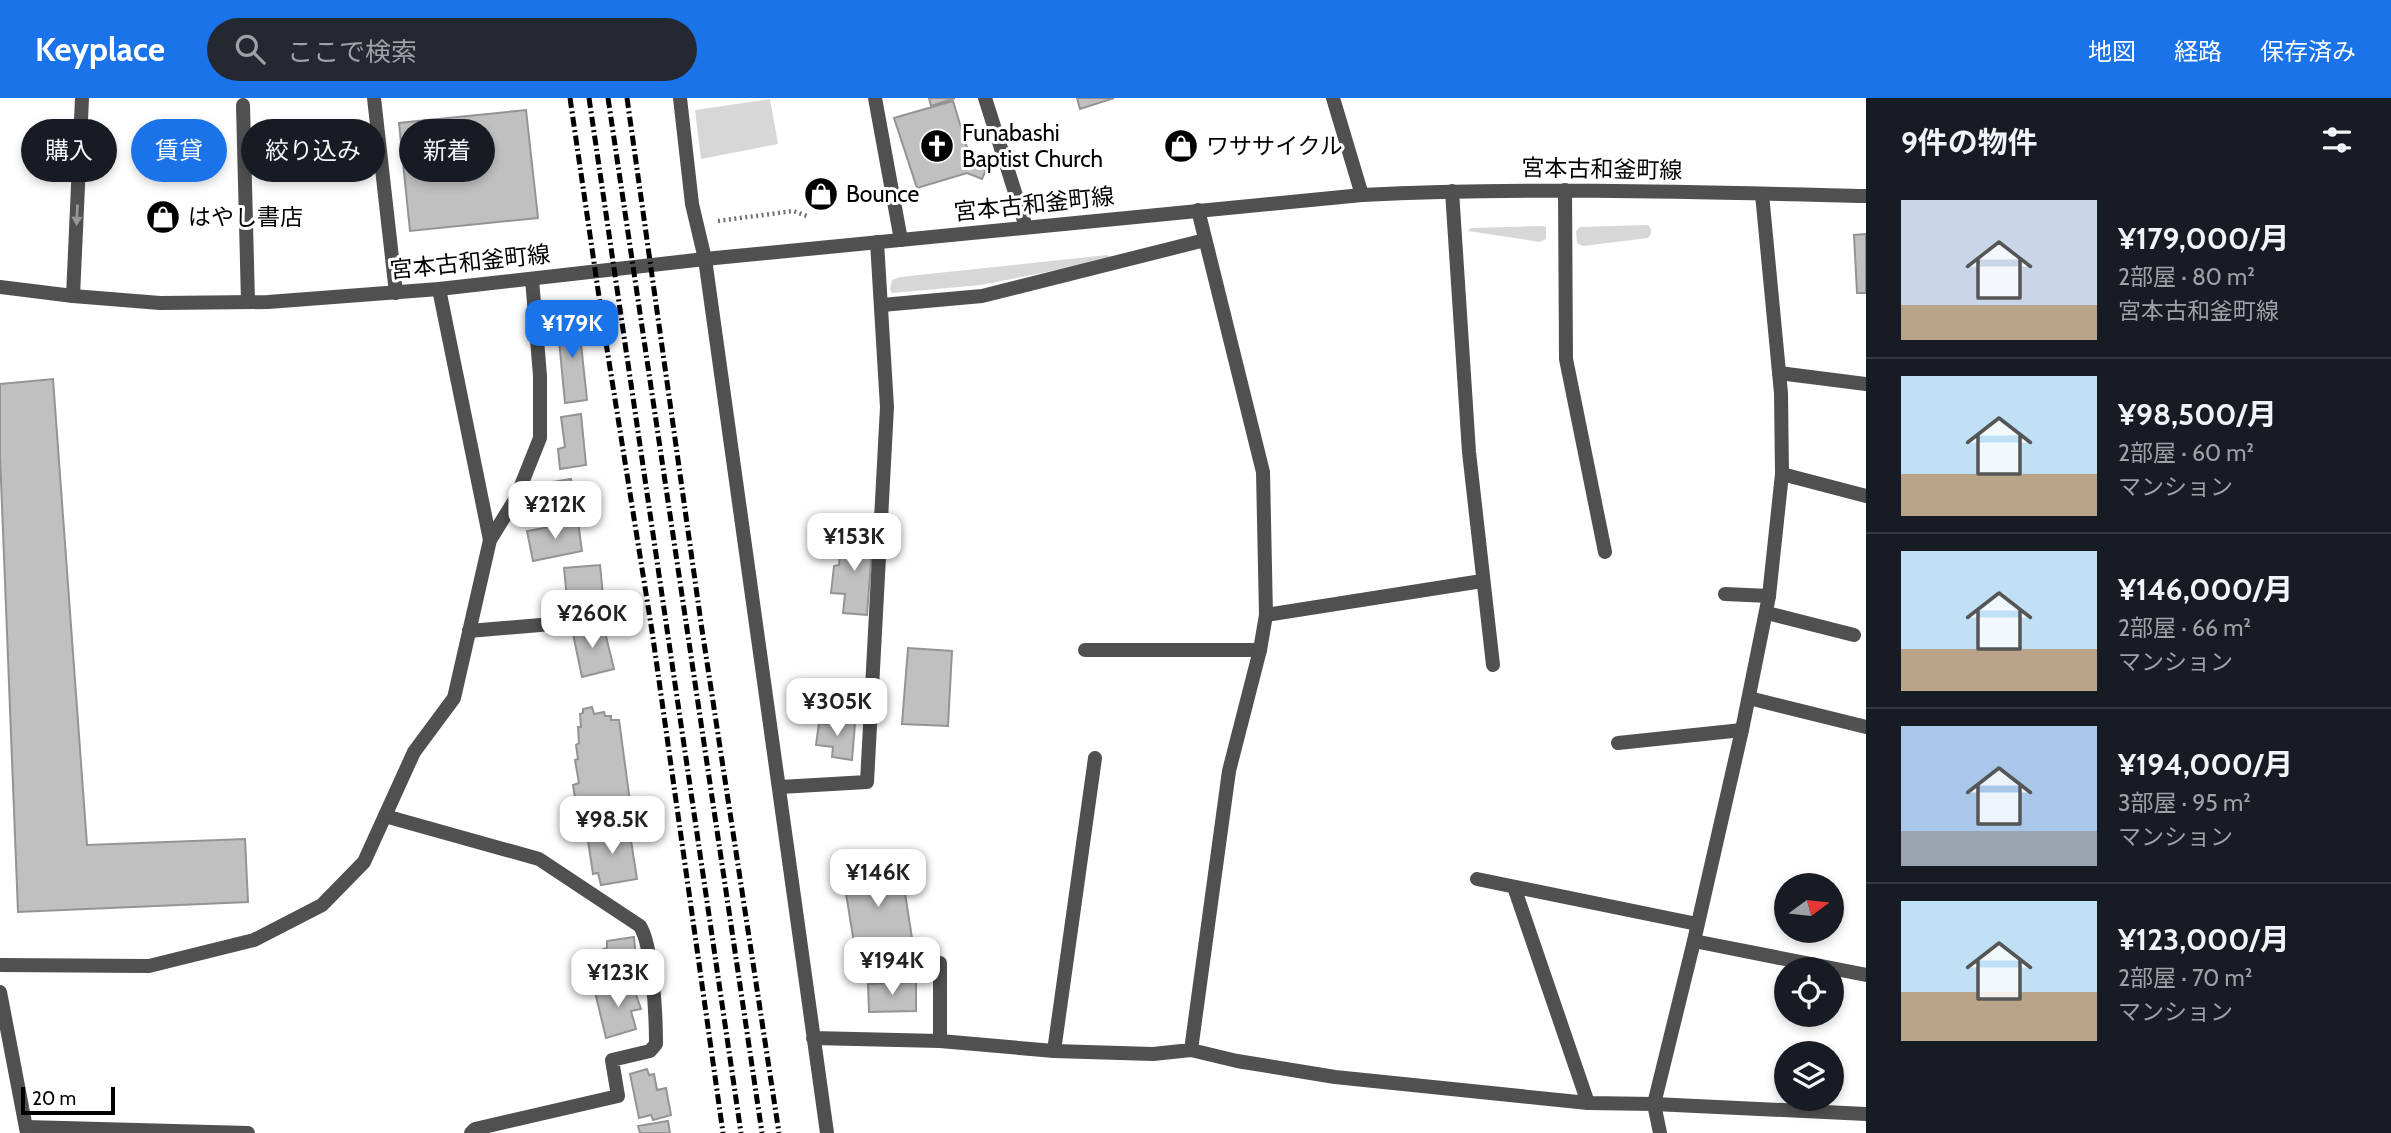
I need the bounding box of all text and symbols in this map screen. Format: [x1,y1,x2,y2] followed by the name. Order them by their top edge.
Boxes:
[207,18,697,81] search box
[35,29,165,69] text: Keyplace
[231,30,269,68] icon: search
[287,36,417,68] text: ここで検索
[2088,37,2136,66] text: 地図
[2174,37,2222,66] text: 経路
[2260,37,2356,66] text: 保存済み
[21,119,117,182] chip: 購入
[131,119,227,182] chip: 賃貸
[241,119,385,182] chip: 絞り込み
[399,119,495,182] chip: 新着
[962,119,1103,173] place label: Funabashi Baptist Church
[2318,121,2356,159] icon: filters
[1901,124,2038,161] text: 9件の物件
[918,127,956,165] church icon: Funabashi Baptist Church
[1162,127,1200,165] shop icon: ワササイクル
[1206,132,1343,160] place label: ワササイクル
[1521,154,1683,184] street label: 宮本古和釜町線
[802,175,840,213] shop icon: Bounce
[846,180,920,208] place label: Bounce
[952,182,1116,226] street label: 宮本古和釜町線
[144,198,182,236] shop icon: はやし書店
[188,203,303,231] place label: はやし書店
[71,204,82,226] one-way arrow
[2118,220,2289,257] text: ¥179,000/月
[1957,228,2041,312] icon: home
[388,240,552,284] street label: 宮本古和釜町線
[2118,263,2255,291] text: 2部屋 · 80 m²
[2118,297,2279,325] text: 宮本古和釜町線
[523,300,621,360] pin: ¥179K
[541,309,603,337] text: ¥179K
[2118,396,2277,433] text: ¥98,500/月
[1957,404,2041,488] icon: home
[2118,439,2254,467] text: 2部屋 · 60 m²
[2118,473,2233,501] text: マンション
[506,482,604,541] pin: ¥212K
[524,490,586,518] text: ¥212K
[805,514,903,573] pin: ¥153K
[823,522,885,550] text: ¥153K
[2118,571,2293,608] text: ¥146,000/月
[1957,579,2041,663] icon: home
[543,590,641,650] pin: ¥260K
[557,599,627,627] text: ¥260K
[2118,614,2251,642] text: 2部屋 · 66 m²
[2118,648,2233,676] text: マンション
[788,678,886,738] pin: ¥305K
[802,687,872,715] text: ¥305K
[2118,746,2293,783] text: ¥194,000/月
[1957,754,2041,838] icon: home
[2118,789,2251,817] text: 3部屋 · 95 m²
[555,796,669,856] pin: ¥98.5K
[576,805,648,833] text: ¥98.5K
[2118,823,2233,851] text: マンション
[829,850,927,909] pin: ¥146K
[846,858,910,886] text: ¥146K
[1774,873,1844,943] north arrow
[1774,873,1844,1111] map controls
[2118,921,2290,958] text: ¥123,000/月
[1957,929,2041,1013] icon: home
[843,937,941,997] pin: ¥194K
[860,946,924,974] text: ¥194K
[569,950,667,1009] pin: ¥123K
[1774,957,1844,1027] button: locate
[587,958,649,986] text: ¥123K
[2118,964,2252,992] text: 2部屋 · 70 m²
[2118,998,2233,1026] text: マンション
[1774,1041,1844,1111] button: layers
[21,1084,116,1116] scale bar
[32,1087,76,1110] text: 20 m

